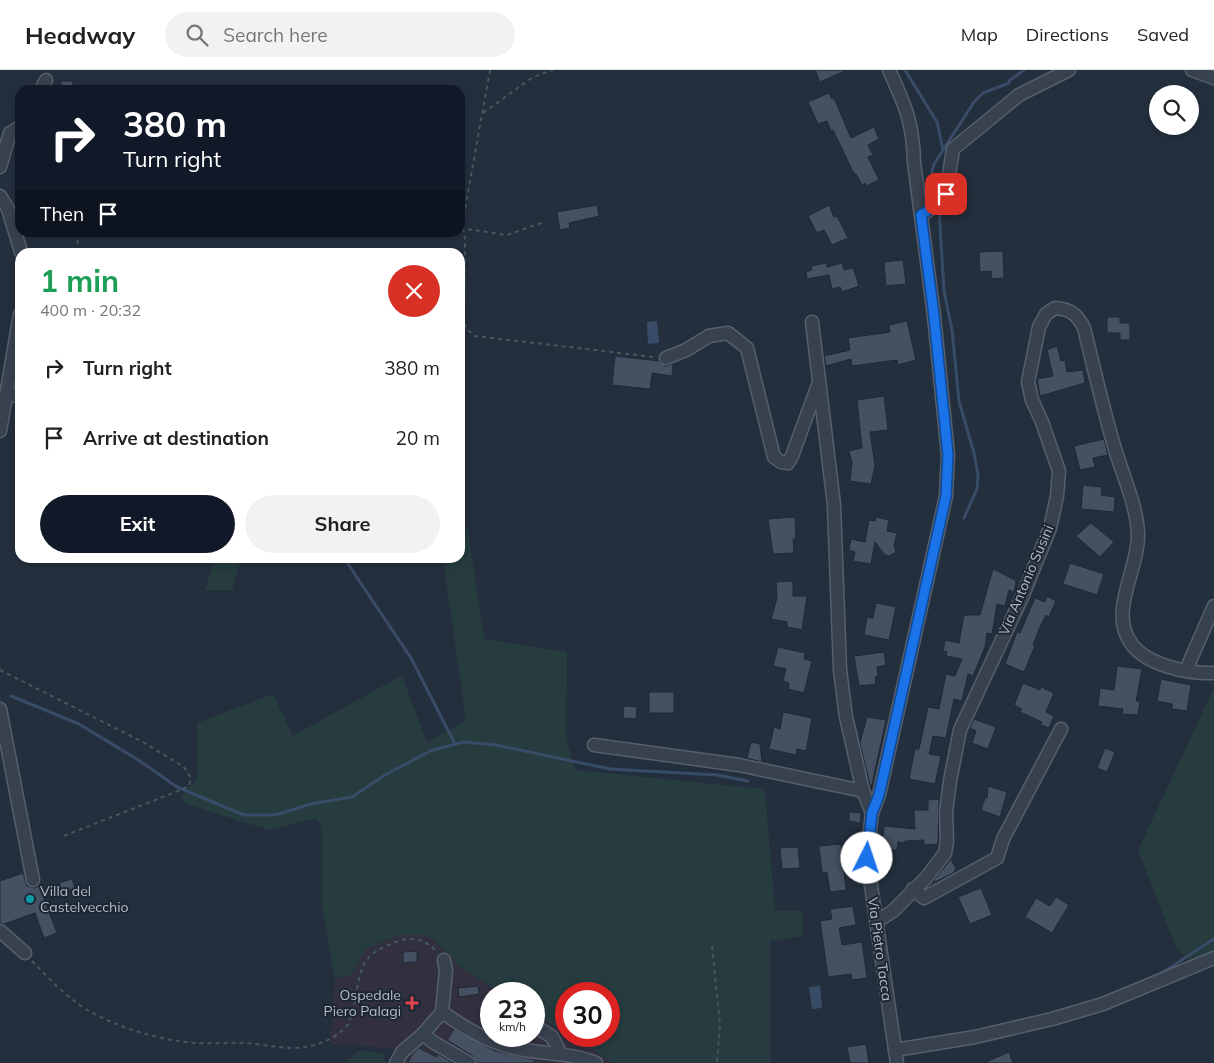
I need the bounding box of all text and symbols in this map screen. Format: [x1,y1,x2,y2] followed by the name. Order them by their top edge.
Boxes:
[165,12,515,57] search box
[25,20,135,50] text: Headway
[183,21,211,49] icon: search
[223,23,328,47] text: Search here
[961,23,998,46] text: Map
[1026,23,1109,46] text: Directions
[1137,23,1189,46] text: Saved
[1149,85,1199,135] map controls
[1149,85,1199,135] button: search
[123,102,227,146] text: 380 m
[40,105,105,170] icon: right
[123,145,221,173] text: Turn right
[925,173,967,215] pin
[932,180,960,208] icon: arrive
[94,200,122,228] icon: arrive
[40,202,84,226] text: Then
[40,262,119,300] text: 1 min
[388,265,440,317] button: close
[40,300,141,320] text: 400 m · 20:32
[40,354,68,382] icon: right
[83,356,172,380] text: Turn right
[384,356,440,380] text: 380 m
[40,424,68,452] icon: arrive
[83,426,269,450] text: Arrive at destination
[396,426,440,450] text: 20 m
[40,495,235,553] button: Exit
[245,495,440,553] button: Share
[995,522,1057,638] street label: Via Antonio Susini
[840,831,892,883] position arrow
[40,882,129,916] place label: Villa del Castelvecchio
[24,893,36,905] marker: Villa del Castelvecchio
[864,896,896,1002] street label: Via Pietro Tacca
[555,982,620,1047] speed limit sign: 30
[324,986,401,1020] place label: Ospedale Piero Palagi
[497,993,528,1024] text: 23
[405,996,419,1010] marker: Ospedale Piero Palagi
[499,1019,526,1034] text: km/h

